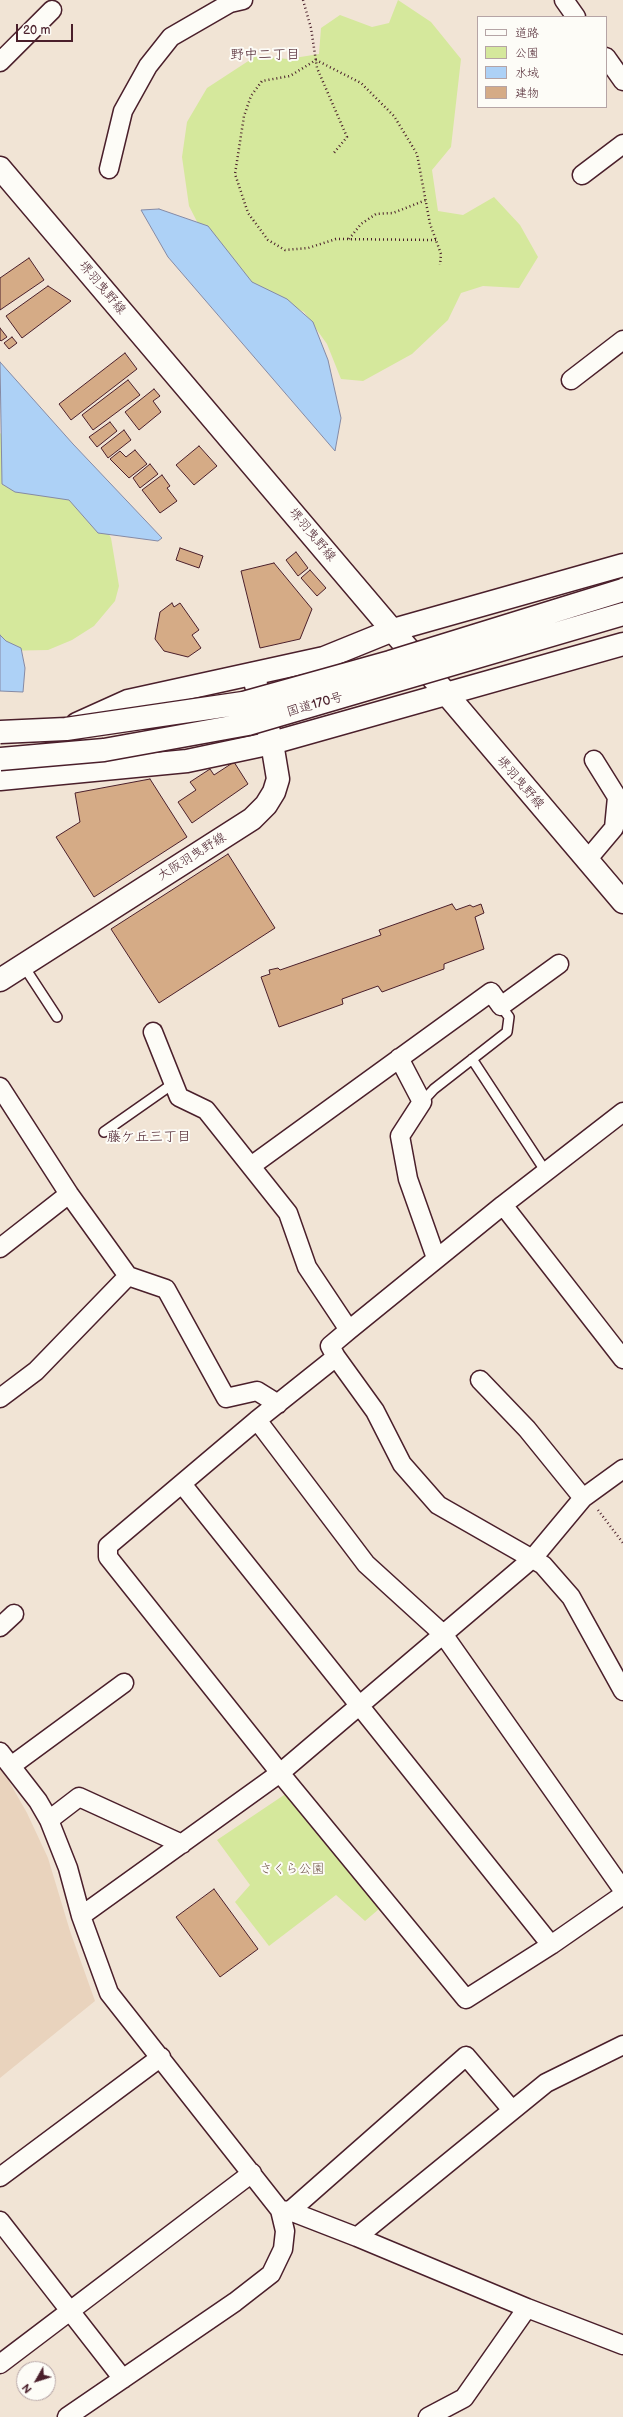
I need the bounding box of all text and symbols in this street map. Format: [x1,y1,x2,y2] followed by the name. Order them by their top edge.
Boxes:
[18,16,75,42] scale bar
[477,16,607,108] legend
[23,23,50,38] text: 20 m
[515,26,539,41] text: 道路
[515,46,539,61] text: 公園
[230,47,300,63] district label: 野中二丁目
[515,66,539,81] text: 水域
[515,86,539,101] text: 建物
[75,258,129,318] street label: 堺羽曳野線
[285,505,339,565] street label: 堺羽曳野線
[285,690,345,720] street label: 国道170号
[493,753,547,813] street label: 堺羽曳野線
[155,830,229,884] street label: 大阪羽曳野線
[107,1129,191,1145] district label: 藤ケ丘三丁目
[260,1862,324,1878] park label: さくら公園
[16,2361,56,2401] north arrow
[19,2381,35,2396] text: N

